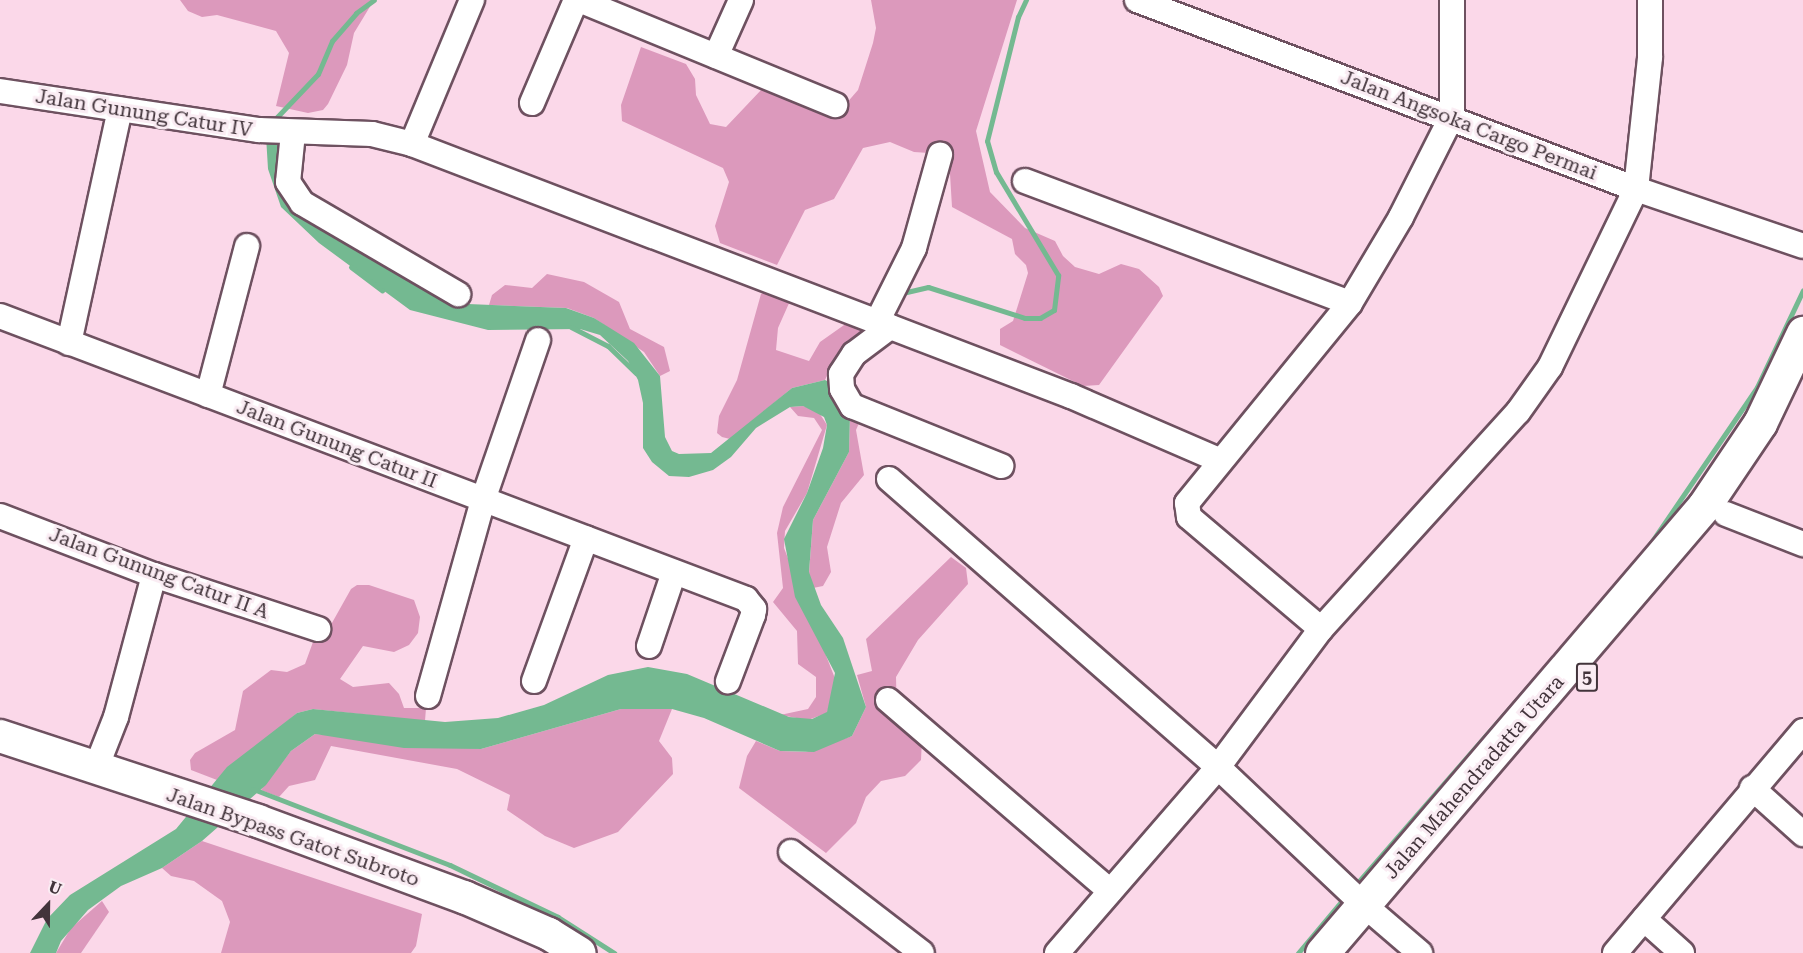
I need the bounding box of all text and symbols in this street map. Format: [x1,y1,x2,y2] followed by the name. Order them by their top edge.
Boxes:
[1337,65,1601,185] street label: Jalan Angsoka Cargo Permai
[34,84,254,142] street label: Jalan Gunung Catur IV
[233,395,441,493] street label: Jalan Gunung Catur II
[46,522,272,624] street label: Jalan Gunung Catur II A
[1575,662,1599,692] road number: 5
[1379,670,1569,884] street label: Jalan Mahendradatta Utara
[163,782,423,892] street label: Jalan Bypass Gatot Subroto
[18,875,78,935] north arrow
[46,877,64,899] text: U

